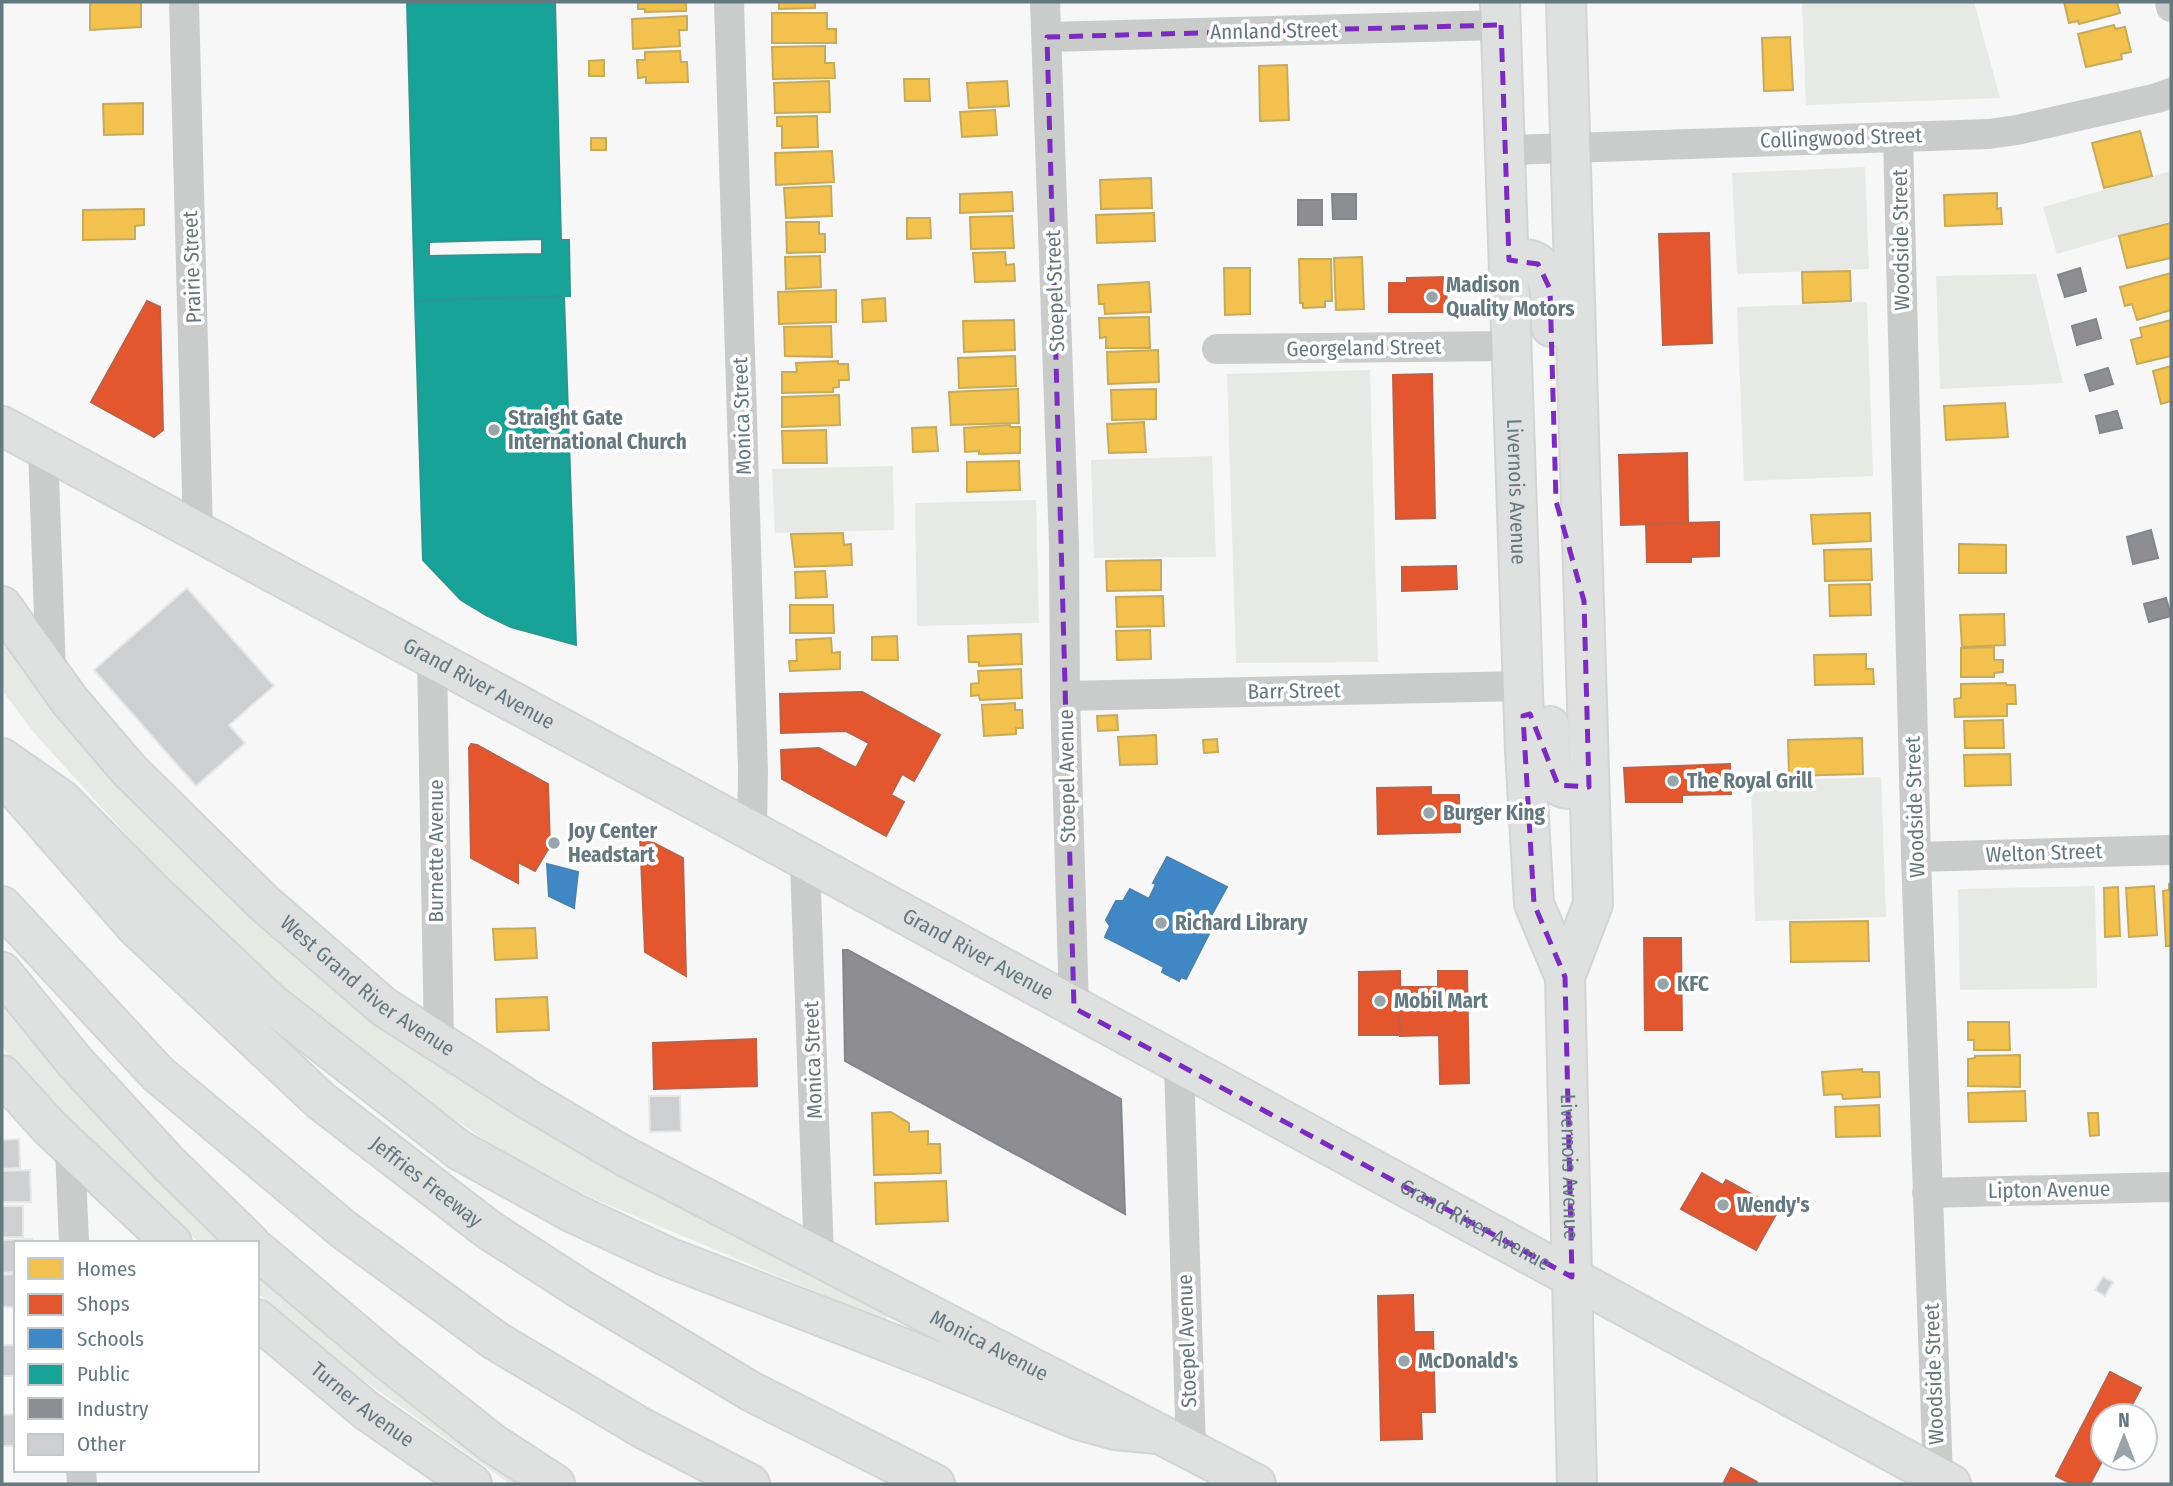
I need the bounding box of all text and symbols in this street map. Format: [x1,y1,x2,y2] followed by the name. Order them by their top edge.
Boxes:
[1210,17,1338,45] street label: Annland Street
[1759,122,1923,154] street label: Collingwood Street
[1887,169,1915,311] street label: Woodside Street
[177,210,207,324] street label: Prairie Street
[1040,229,1070,352] street label: Stoepel Street
[1446,272,1574,322] place label: Madison Quality Motors
[1424,289,1440,305] marker: Madison Quality Motors
[1286,334,1442,362] street label: Georgeland Street
[727,356,757,475] street label: Monica Street
[508,405,687,455] place label: Straight Gate International Church
[1501,418,1532,565] street label: Livernois Avenue
[486,422,502,438] marker: Straight Gate International Church
[399,632,559,735] street label: Grand River Avenue
[1247,677,1341,705] street label: Barr Street
[1053,709,1081,843] street label: Stoepel Avenue
[1900,736,1930,878] street label: Woodside Street
[1687,768,1813,794] place label: The Royal Grill
[1665,773,1681,789] marker: The Royal Grill
[423,779,449,923] street label: Burnette Avenue
[1443,800,1545,826] place label: Burger King
[1421,805,1437,821] marker: Burger King
[567,818,657,868] place label: Joy Center Headstart
[546,835,562,851] marker: Joy Center Headstart
[1985,838,2103,868] street label: Welton Street
[898,903,1058,1006] street label: Grand River Avenue
[275,910,460,1062] street label: West Grand River Avenue
[1175,910,1309,936] place label: Richard Library
[1153,915,1169,931] marker: Richard Library
[1677,971,1709,997] place label: KFC
[1655,976,1671,992] marker: KFC
[1394,988,1489,1014] place label: Mobil Mart
[1372,993,1388,1009] marker: Mobil Mart
[798,1000,828,1119] street label: Monica Street
[1555,1094,1584,1240] street label: Livernois Avenue
[365,1131,488,1234] street label: Jeffries Freeway
[1395,1173,1555,1277] street label: Grand River Avenue
[1988,1176,2110,1204] street label: Lipton Avenue
[1737,1192,1810,1218] place label: Wendy's
[1715,1197,1731,1213] marker: Wendy's
[14,1241,259,1472] legend
[77,1256,136,1282] text: Homes
[1172,1274,1202,1408] street label: Stoepel Avenue
[77,1291,130,1317] text: Shops
[1919,1303,1949,1445] street label: Woodside Street
[926,1304,1053,1387] street label: Monica Avenue
[77,1326,144,1352] text: Schools
[1418,1348,1518,1374] place label: McDonald's
[1396,1353,1412,1369] marker: McDonald's
[305,1356,419,1453] street label: Turner Avenue
[77,1361,129,1387] text: Public
[77,1396,149,1422] text: Industry
[2089,1402,2159,1472] north arrow
[2118,1409,2130,1432] text: N
[77,1431,126,1457] text: Other

